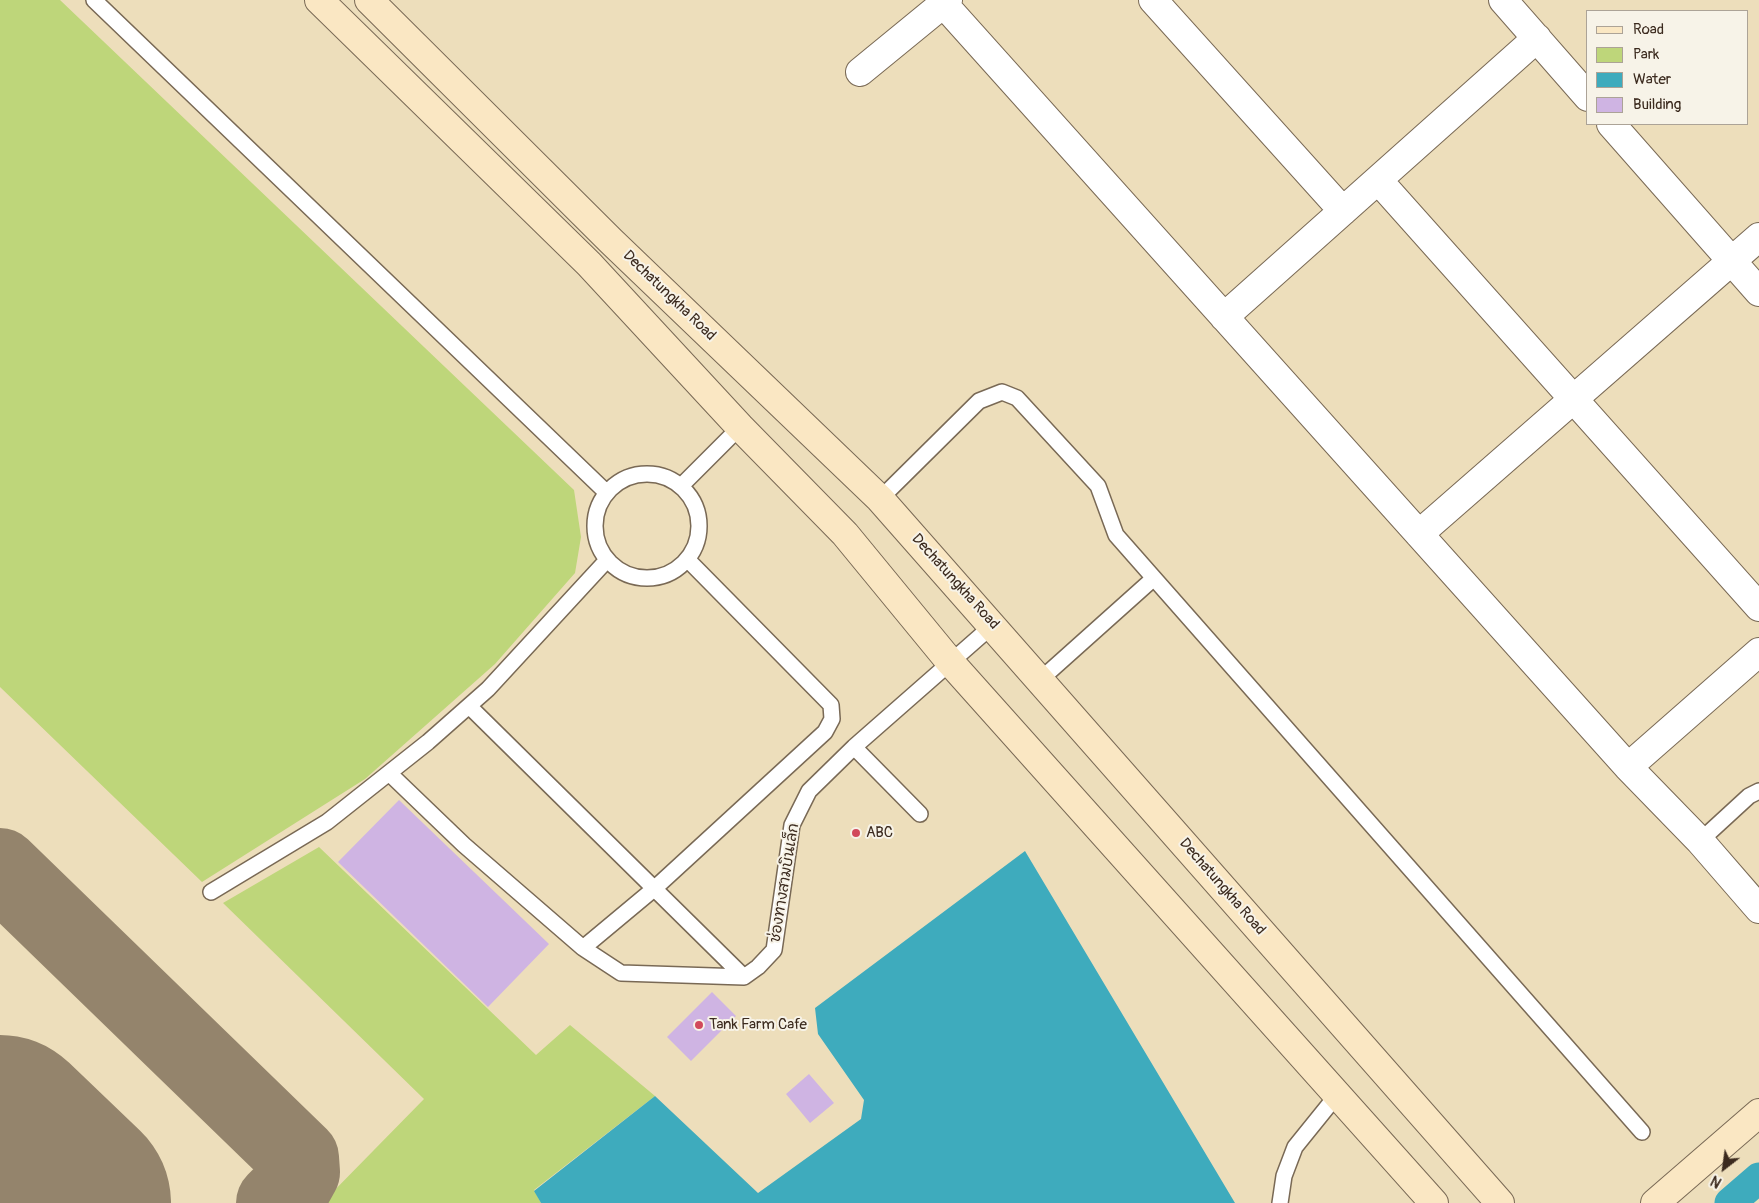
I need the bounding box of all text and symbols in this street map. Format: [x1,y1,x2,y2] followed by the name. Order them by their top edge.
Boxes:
[1586,10,1749,125] legend
[1633,20,1664,39] text: Road
[1633,45,1659,64] text: Park
[1633,70,1671,89] text: Water
[1633,95,1681,114] text: Building
[619,247,719,345] street label: Dechatungkha Road
[907,531,1003,633] street label: Dechatungkha Road
[767,822,803,944] street label: ช่องทางสามบินเล็ก
[866,824,893,842] place label: ABC
[850,827,862,839] marker: ABC
[1175,835,1269,939] street label: Dechatungkha Road
[709,1016,807,1034] place label: Tank Farm Cafe
[693,1019,705,1031] marker: Tank Farm Cafe
[1699,1143,1749,1193] north arrow
[1708,1172,1725,1191] text: N

